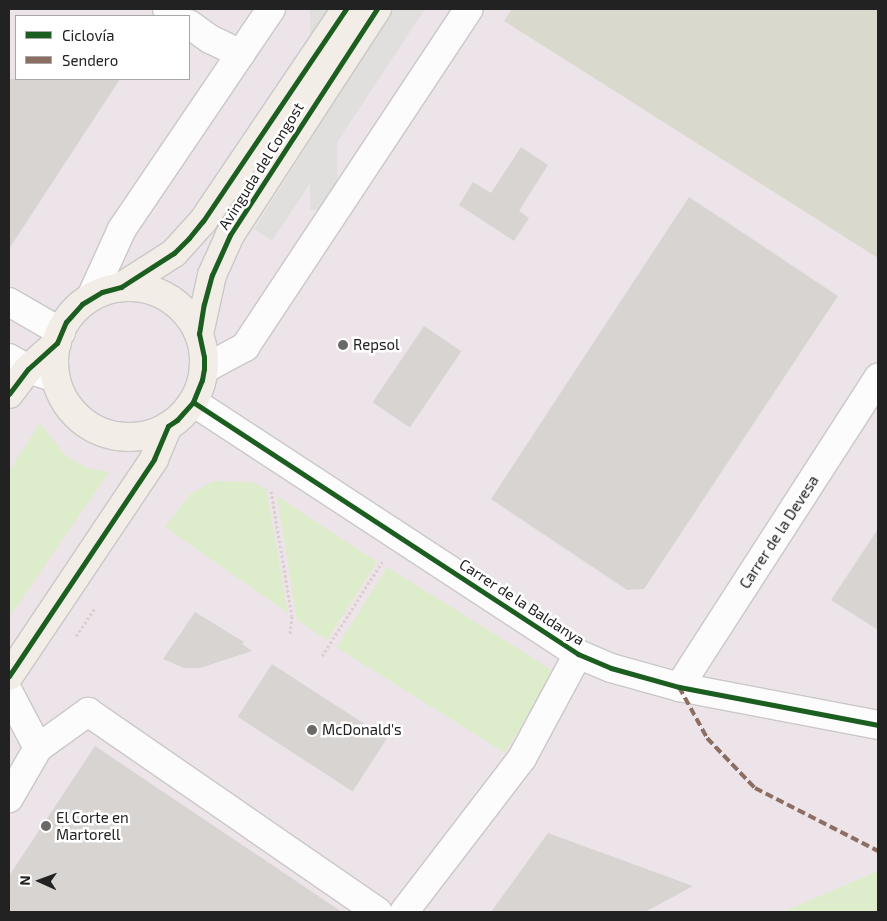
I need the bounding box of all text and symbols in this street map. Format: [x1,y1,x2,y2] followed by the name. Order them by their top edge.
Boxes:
[15,15,190,80] legend
[62,26,114,44] text: Ciclovía
[62,51,118,69] text: Sendero
[214,99,308,233] street label: Avinguda del Congost
[353,336,400,354] place label: Repsol
[337,339,349,351] marker: Repsol
[736,472,822,592] street label: Carrer de la Devesa
[456,555,588,649] street label: Carrer de la Baldanya
[322,721,402,739] place label: McDonald's
[306,724,318,736] marker: McDonald's
[56,808,129,843] place label: El Corte en Martorell
[40,820,52,832] marker: El Corte en Martorell
[15,856,65,906] north arrow
[16,875,33,886] text: N

